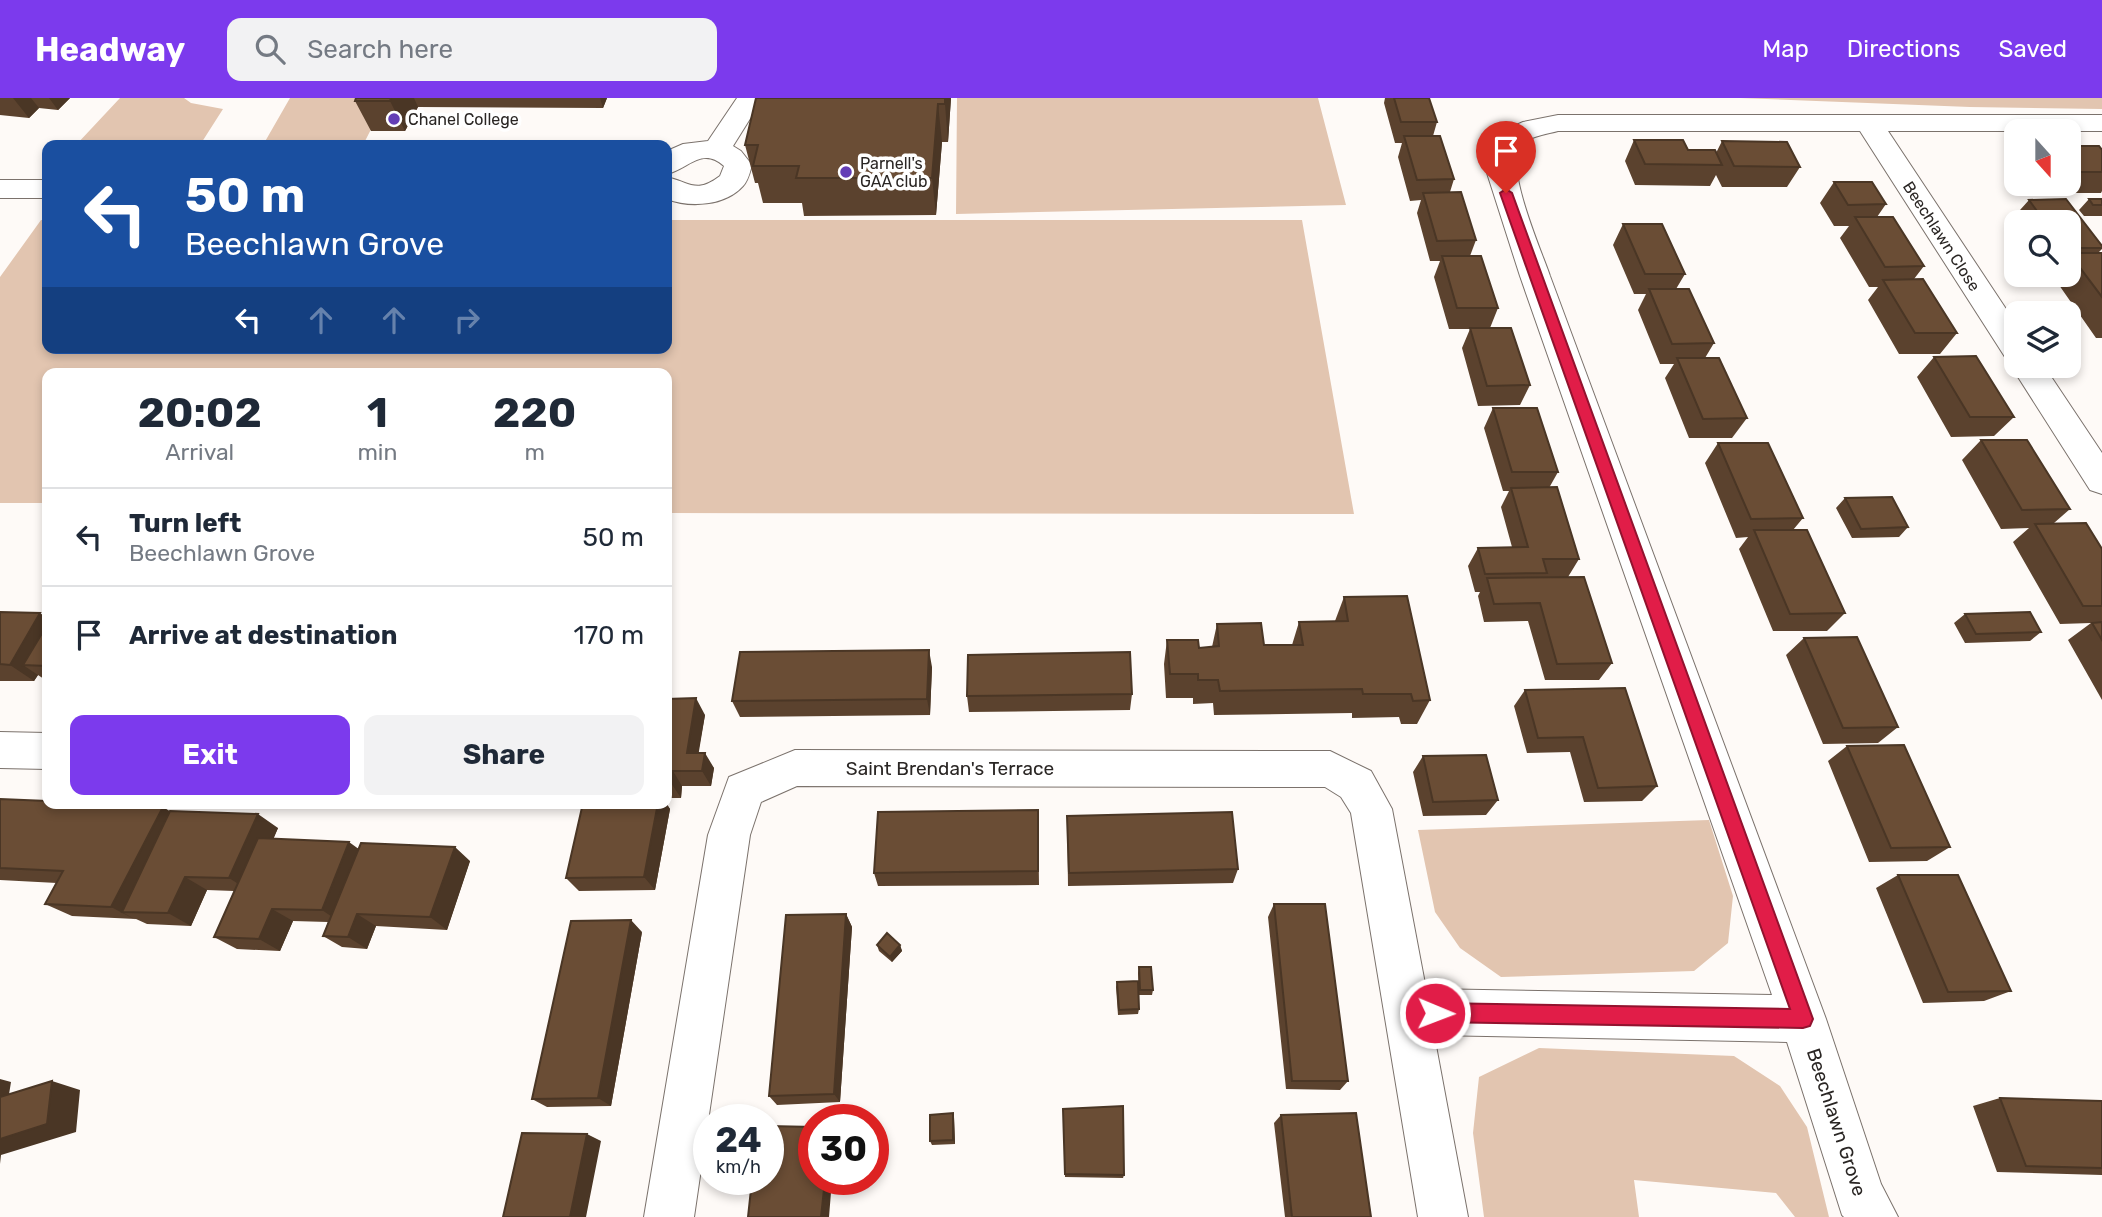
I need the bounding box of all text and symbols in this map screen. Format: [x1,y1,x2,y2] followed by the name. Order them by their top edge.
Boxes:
[227,18,717,81] search box
[35,30,185,69] text: Headway
[251,30,289,68] icon: search
[307,34,453,65] text: Search here
[1762,35,1809,63] text: Map
[1847,35,1960,63] text: Directions
[1998,35,2067,63] text: Saved
[408,110,519,129] place label: Chanel College
[386,111,402,127] marker: Chanel College
[2004,119,2081,196] north arrow
[2004,119,2081,378] map controls
[1476,121,1536,193] pin
[1487,132,1525,170] icon: arrive
[860,154,928,191] place label: Parnell's GAA club
[838,164,854,180] marker: Parnell's GAA club
[185,166,305,224] text: 50 m
[70,168,161,259] icon: left
[1899,178,1984,295] street label: Beechlawn Close
[2004,210,2081,287] button: search
[185,225,444,263] text: Beechlawn Grove
[229,301,267,339] icon: left
[302,301,340,339] icon: ahead
[375,301,413,339] icon: ahead
[448,301,486,339] icon: right
[2004,301,2081,378] button: layers
[138,388,262,438] text: 20:02
[367,388,388,438] text: 1
[493,388,576,438] text: 220
[165,438,234,466] text: Arrival
[357,438,397,466] text: min
[524,438,545,466] text: m
[129,508,241,539] text: Turn left
[70,518,108,556] icon: left
[583,522,644,553] text: 50 m
[129,539,315,567] text: Beechlawn Grove
[70,616,108,654] icon: arrive
[129,620,397,651] text: Arrive at destination
[574,620,644,651] text: 170 m
[70,715,350,795] button: Exit
[364,715,644,795] button: Share
[846,757,1054,780] street label: Saint Brendan's Terrace
[1398,976,1472,1050] position arrow
[1802,1045,1871,1199] street label: Beechlawn Grove
[798,1104,889,1195] speed limit sign: 30
[715,1119,762,1161] text: 24
[716,1156,761,1178] text: km/h

